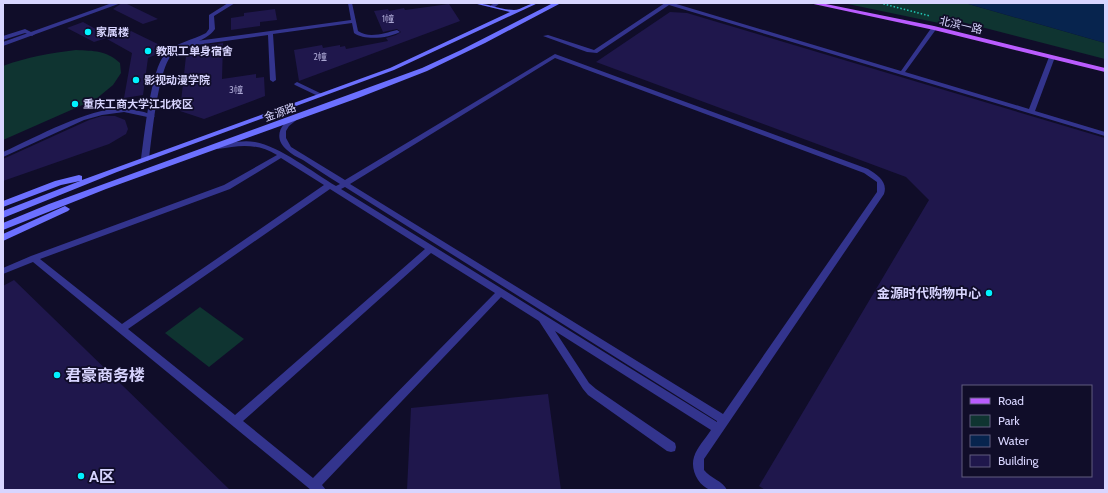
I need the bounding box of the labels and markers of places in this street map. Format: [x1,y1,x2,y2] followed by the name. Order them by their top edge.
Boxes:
[96,25,129,39] place label: 家属楼
[83,27,93,37] marker: 家属楼
[156,44,233,58] place label: 教职工单身宿舍
[143,46,153,56] marker: 教职工单身宿舍
[144,73,210,87] place label: 影视动漫学院
[131,75,141,85] marker: 影视动漫学院
[83,97,193,111] place label: 重庆工商大学江北校区
[70,99,80,109] marker: 重庆工商大学江北校区
[877,285,981,301] place label: 金源时代购物中心
[984,288,994,298] marker: 金源时代购物中心
[65,366,145,385] place label: 君豪商务楼
[52,370,62,380] marker: 君豪商务楼
[89,467,115,486] place label: A区
[76,471,86,481] marker: A区

